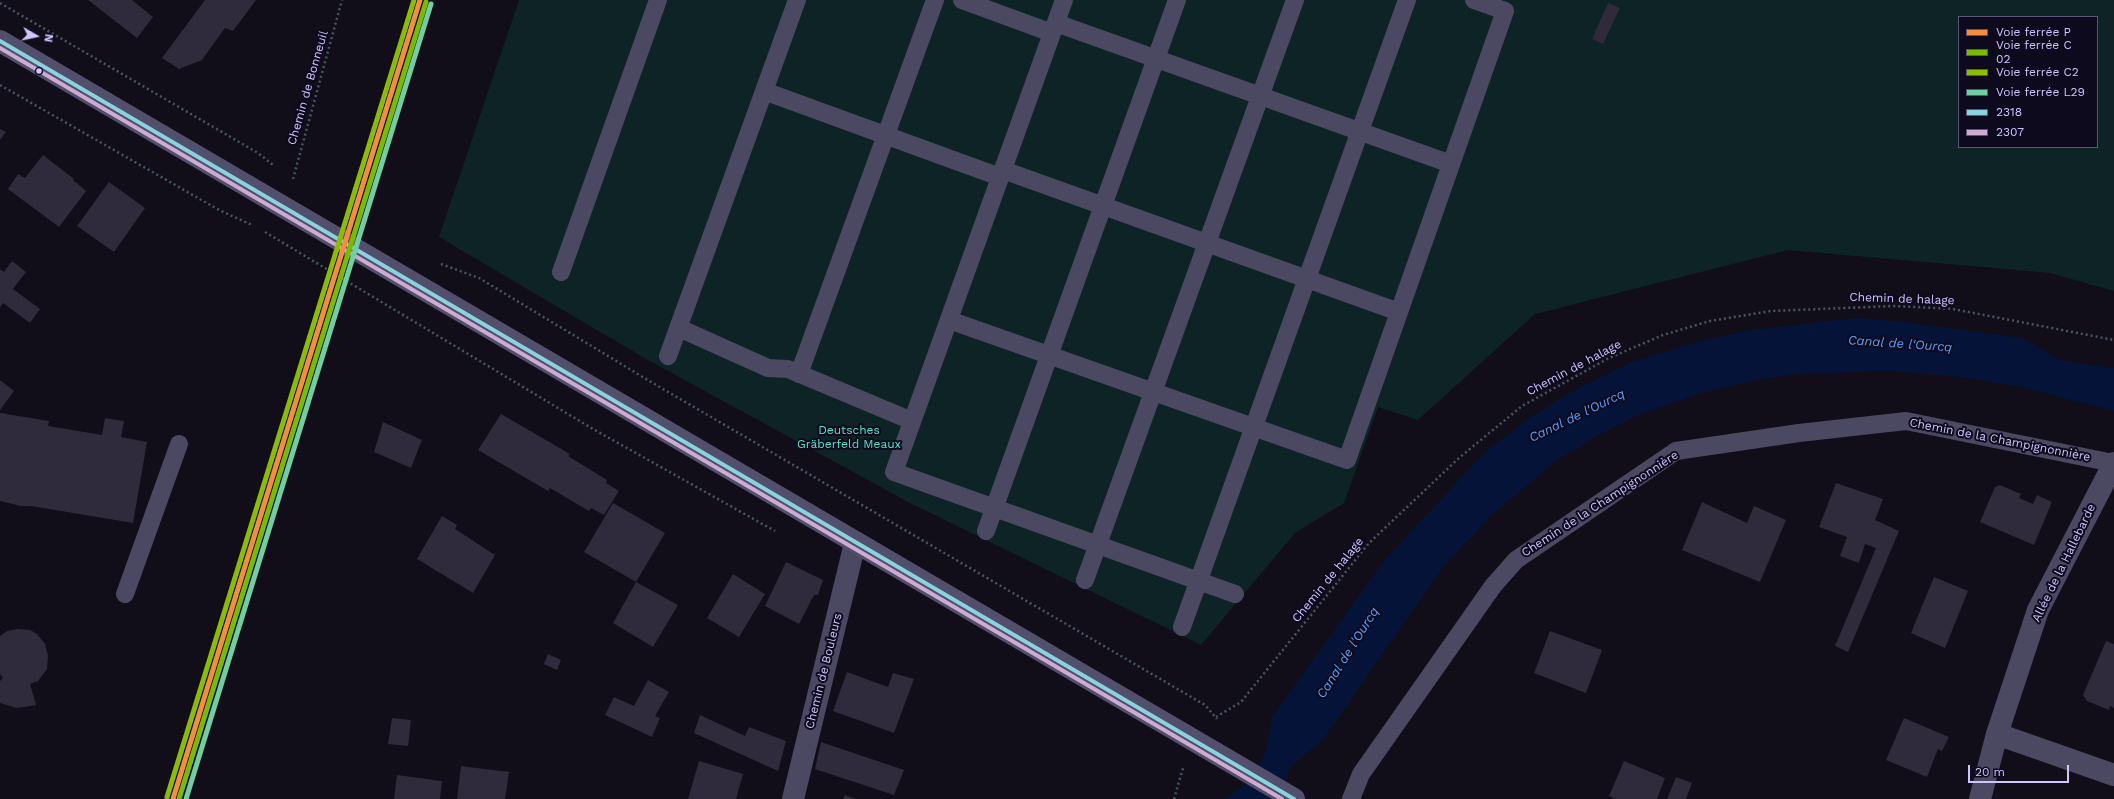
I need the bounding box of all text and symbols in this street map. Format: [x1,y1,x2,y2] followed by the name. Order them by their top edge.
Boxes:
[16,16,56,56] north arrow
[1958,16,2098,148] legend
[1996,25,2071,39] text: Voie ferrée P
[285,29,331,147] street label: Chemin de Bonneuil
[41,33,55,43] text: N
[1996,38,2072,66] text: Voie ferrée C 02
[1996,65,2079,79] text: Voie ferrée C2
[34,66,44,76] unlabelled marker
[1996,85,2085,99] text: Voie ferrée L29
[1996,105,2022,119] text: 2318
[1996,125,2024,139] text: 2307
[1849,290,1955,308] street label: Chemin de halage
[1847,333,1953,355] water label: Canal de l'Ourcq
[1524,337,1624,399] street label: Chemin de halage
[1527,386,1627,446] water label: Canal de l'Ourcq
[1908,415,2092,465] street label: Chemin de la Champignonnière
[797,423,901,451] park label: Deutsches Gräberfeld Meaux
[1519,448,1681,560] street label: Chemin de la Champignonnière
[2029,502,2099,624] street label: Allée de la Hallebarde
[1289,535,1367,625] street label: Chemin de halage
[1314,605,1382,701] water label: Canal de l'Ourcq
[803,612,845,730] street label: Chemin de Bouleurs
[1970,757,2071,783] scale bar
[1975,765,2005,779] text: 20 m

